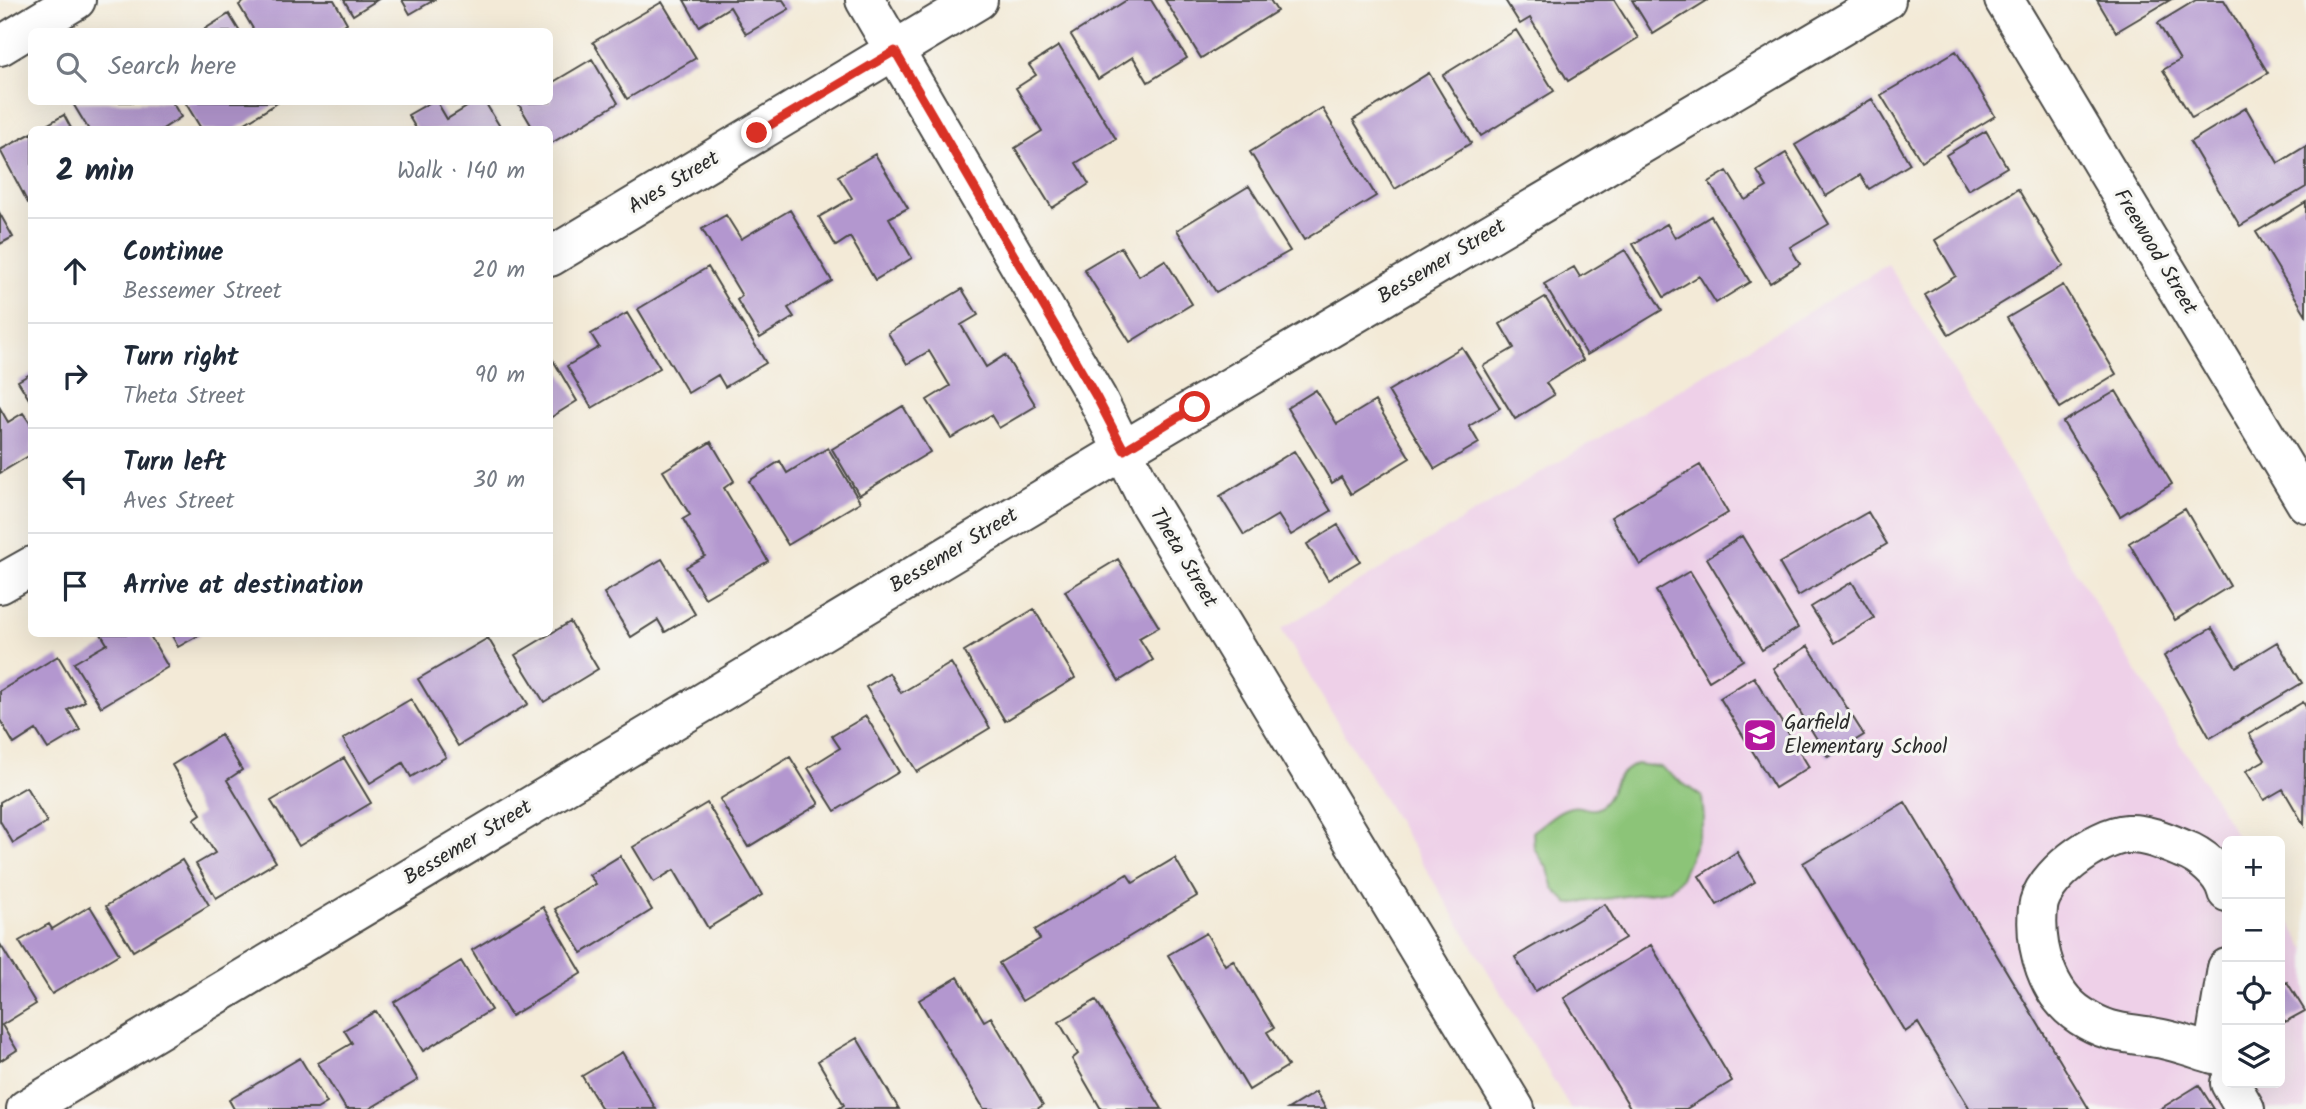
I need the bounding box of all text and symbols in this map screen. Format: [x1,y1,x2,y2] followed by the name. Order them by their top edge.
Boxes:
[28,28,553,105] search box
[108,46,236,88] text: Search here
[52,48,90,86] icon: search
[741,117,772,148] route end
[622,142,727,223] street label: Aves Street
[56,148,134,196] text: 2 min
[397,154,525,190] text: Walk · 140 m
[2104,183,2206,322] street label: Freewood Street
[1371,210,1513,313] street label: Bessemer Street
[123,232,224,274] text: Continue
[56,252,94,290] icon: ahead
[473,253,525,289] text: 20 m
[123,274,282,310] text: Bessemer Street
[123,337,239,379] text: Turn right
[56,357,94,395] icon: right
[475,358,525,394] text: 90 m
[123,379,245,415] text: Theta Street
[1179,391,1210,422] route start
[123,442,226,484] text: Turn left
[56,462,94,500] icon: left
[473,463,525,499] text: 30 m
[123,484,234,520] text: Aves Street
[883,499,1025,602] street label: Bessemer Street
[1140,502,1226,615] street label: Theta Street
[123,565,363,607] text: Arrive at destination
[56,567,94,605] icon: arrive
[1784,707,1947,764] place label: Garfield Elementary School
[1741,716,1779,754] school or university icon: Garfield Elementary School
[397,791,539,894] street label: Bessemer Street
[2222,836,2285,1088] map controls
[2222,836,2285,899] button: +
[2222,899,2285,962] button: −
[2222,962,2285,1025] button: locate
[2222,1025,2285,1088] button: layers

